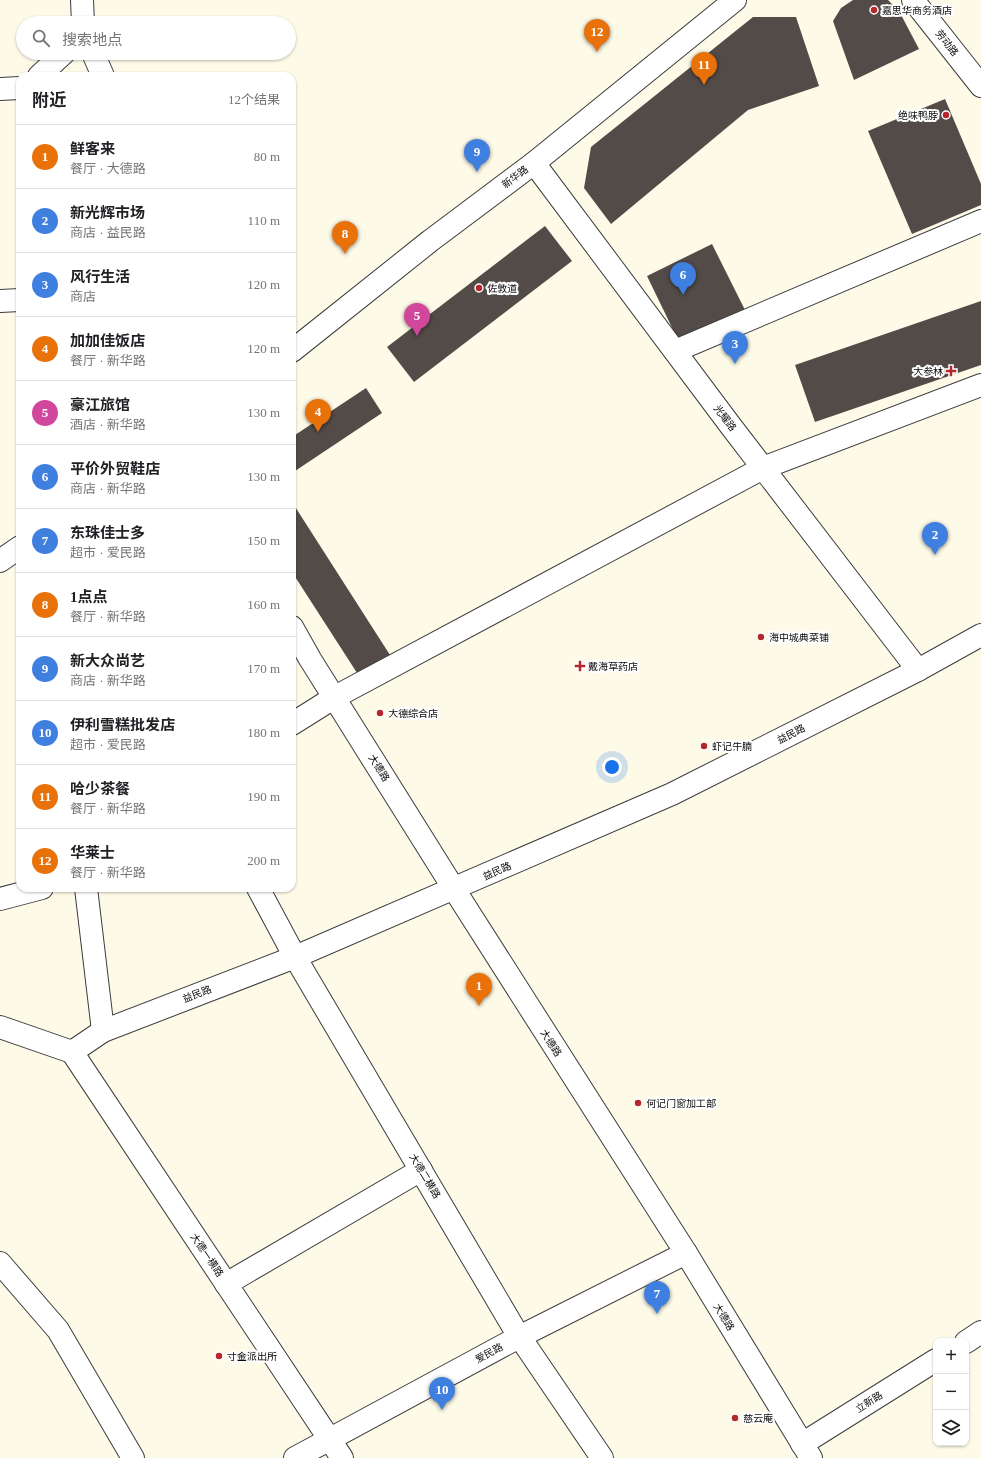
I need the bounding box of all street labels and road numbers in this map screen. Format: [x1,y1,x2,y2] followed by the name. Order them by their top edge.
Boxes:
[933,28,961,58] street label: 劳动路
[500,164,530,190] street label: 新华路
[712,403,738,433] street label: 光耀路
[775,722,807,746] street label: 益民路
[366,752,392,784] street label: 大德路
[481,860,513,882] street label: 益民路
[181,983,213,1005] street label: 益民路
[538,1027,564,1059] street label: 大德路
[407,1152,443,1200] street label: 大德二横路
[188,1231,226,1279] street label: 大德一横路
[712,1301,736,1333] street label: 大德路
[473,1341,505,1365] street label: 爱民路
[853,1389,885,1415] street label: 立新路

